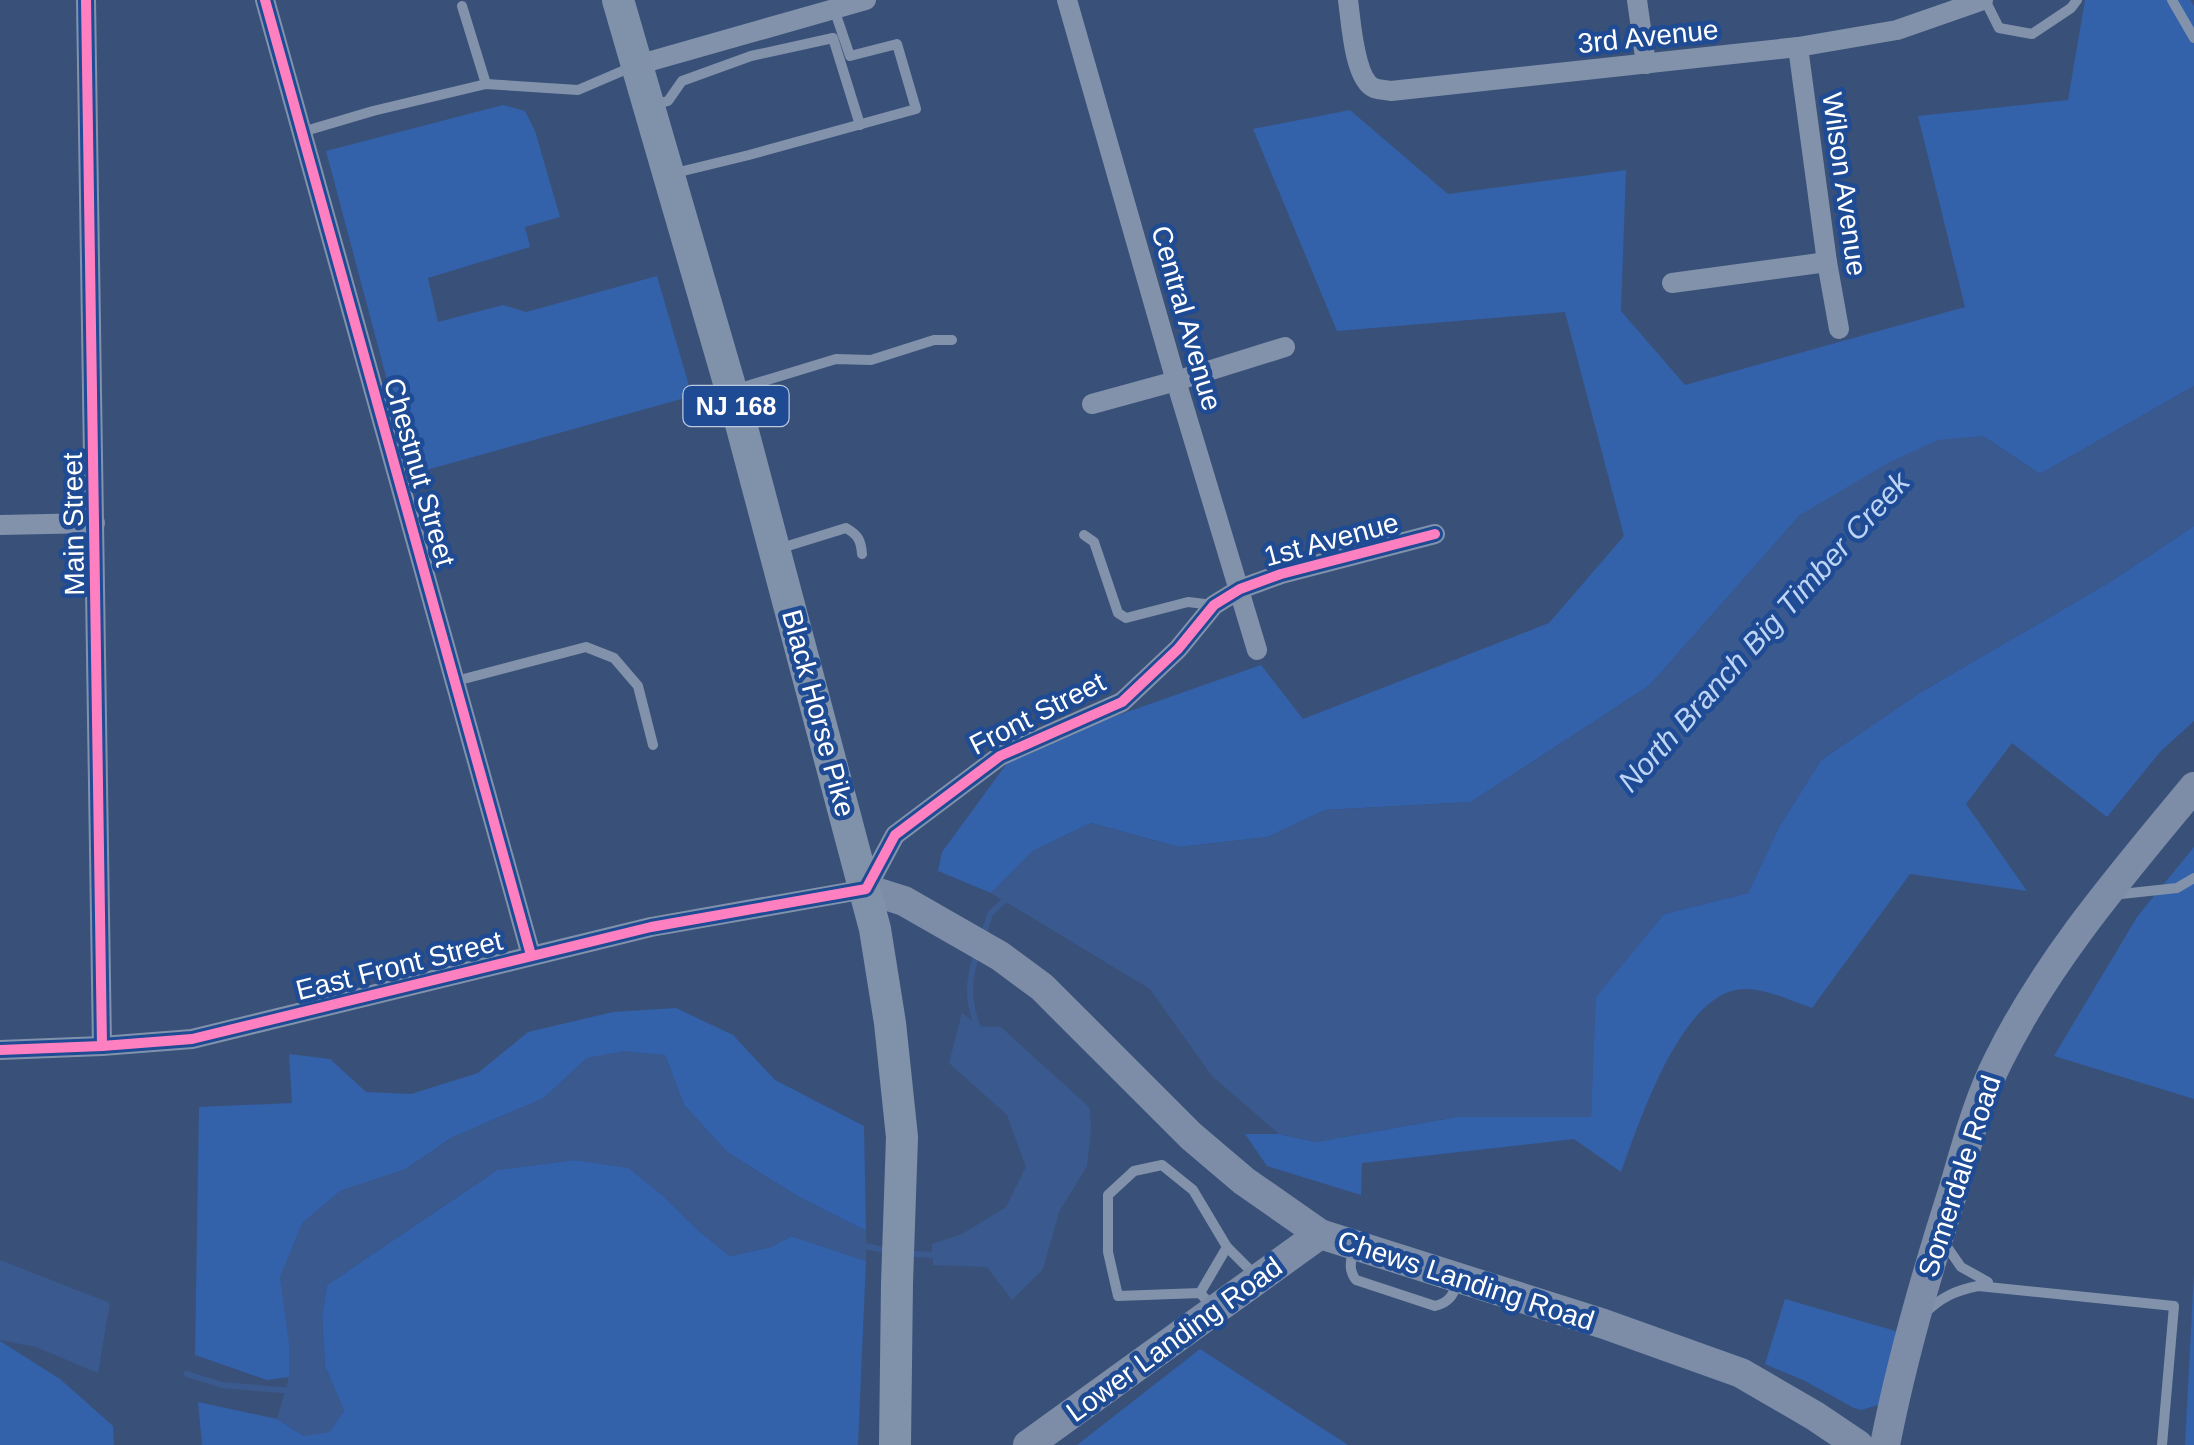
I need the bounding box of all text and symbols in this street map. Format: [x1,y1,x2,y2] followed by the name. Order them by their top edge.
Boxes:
[1576,14,1720,59] street label: 3rd Avenue
[1816,90,1873,278] street label: Wilson Avenue
[1145,222,1228,414] street label: Central Avenue
[378,374,461,570] street label: Chestnut Street
[684,386,788,426] road number: NJ 168
[57,452,90,596] street label: Main Street
[1611,464,1917,798] water label: North Branch Big Timber Creek
[1260,507,1402,572] street label: 1st Avenue
[776,606,861,820] street label: Black Horse Pike
[964,666,1110,761] street label: Front Street
[293,925,506,1006] street label: East Front Street
[1912,1071,2007,1281] street label: Somerdale Road
[1334,1224,1598,1337] street label: Chews Landing Road
[1061,1251,1288,1428] street label: Lower Landing Road

